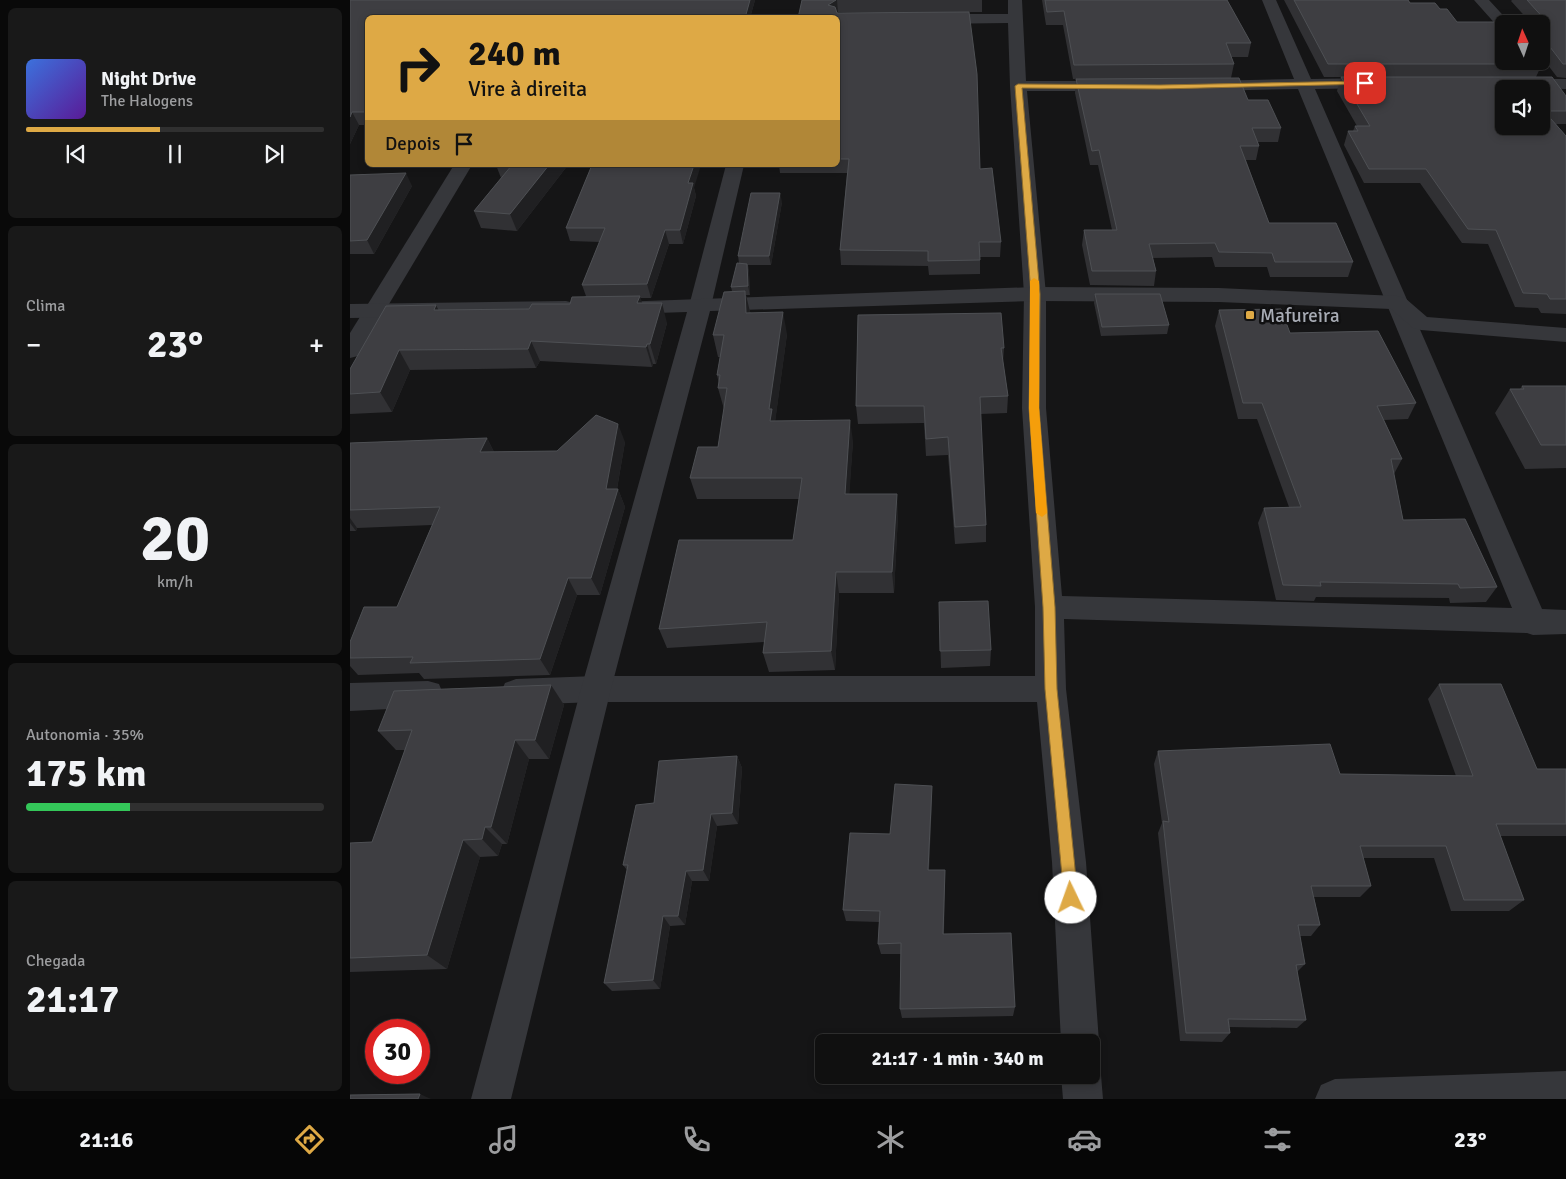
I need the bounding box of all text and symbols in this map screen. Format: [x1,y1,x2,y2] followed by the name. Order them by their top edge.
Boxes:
[1495,15,1550,70] north arrow
[1495,15,1550,135] map controls
[468,32,561,75] text: 240 m
[385,35,450,100] icon: right
[1344,62,1386,104] pin
[101,67,196,91] text: Night Drive
[1351,69,1379,97] icon: arrive
[468,75,587,102] text: Vire à direita
[1495,80,1550,135] button: sound
[101,91,193,111] text: The Halogens
[450,130,478,158] icon: arrive
[385,132,440,156] text: Depois
[62,140,90,168] icon: previous
[161,140,189,168] icon: pause
[260,140,288,168] icon: next
[26,296,65,316] text: Clima
[1260,304,1340,328] place label: Mafureira
[1244,309,1256,321] marker: Mafureira
[147,321,203,368] text: 23°
[26,328,41,362] text: −
[309,328,324,362] text: +
[140,499,210,579] text: 20
[157,572,193,592] text: km/h
[26,725,144,745] text: Autonomia · 35%
[26,750,147,797] text: 175 km
[1044,871,1096,923] position arrow
[26,951,85,971] text: Chegada
[26,976,119,1023] text: 21:17
[365,1019,430,1084] speed limit sign: 30
[871,1047,1044,1071] text: 21:17 · 1 min · 340 m
[292,1122,327,1157] icon: directions
[486,1122,521,1157] icon: music
[679,1122,714,1157] icon: phone
[873,1122,908,1157] icon: climate
[1067,1122,1102,1157] icon: car
[1260,1122,1295,1157] icon: filters
[79,1126,133,1153] text: 21:16
[1454,1126,1487,1153] text: 23°

